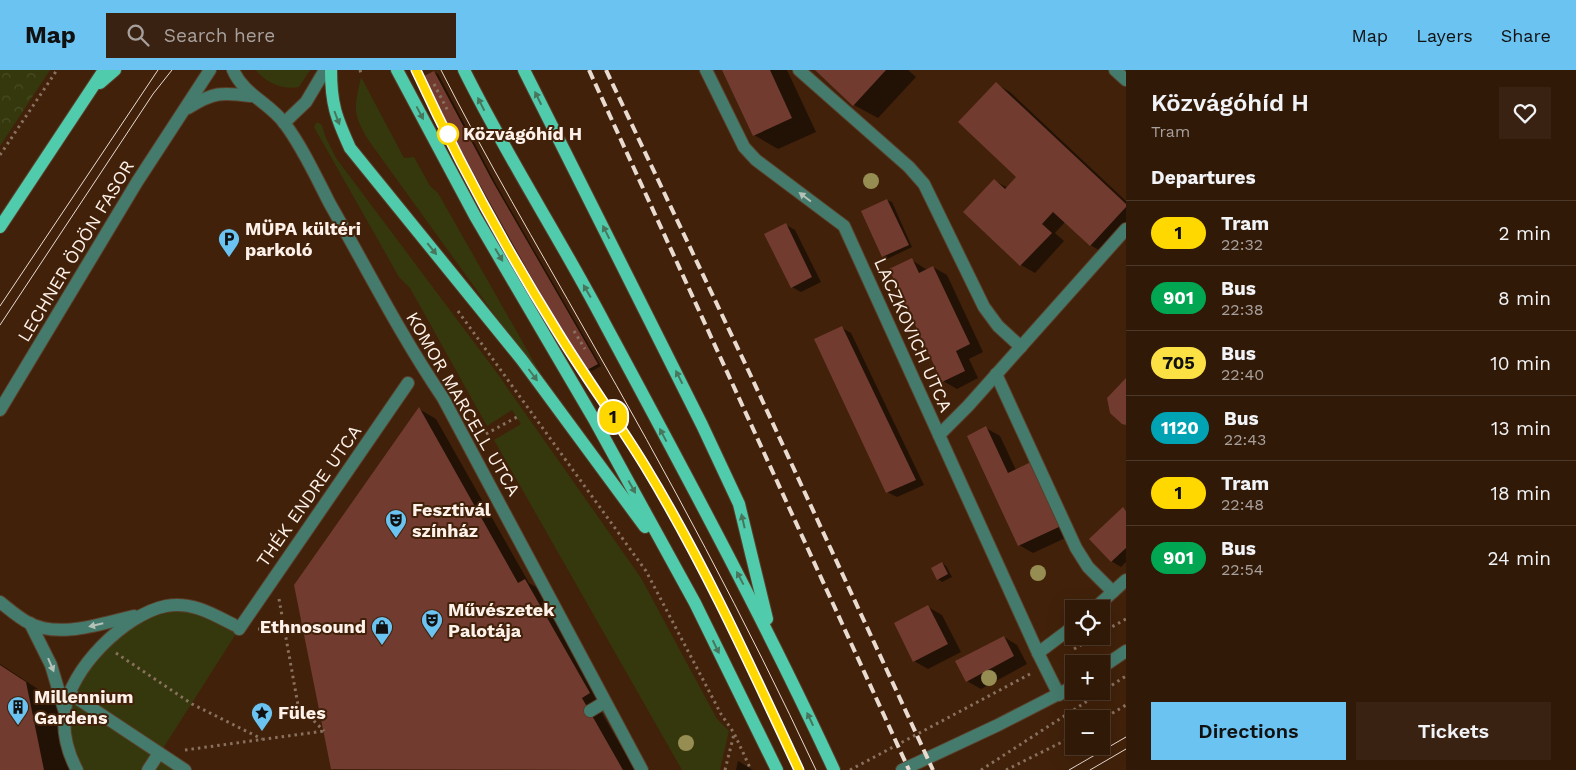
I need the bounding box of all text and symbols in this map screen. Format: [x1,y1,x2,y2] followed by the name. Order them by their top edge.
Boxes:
[106,13,456,58] search box
[25,21,76,49] text: Map
[124,21,152,49] icon: search
[164,24,275,47] text: Search here
[1351,25,1388,46] text: Map
[1416,25,1473,46] text: Layers
[1501,25,1551,46] text: Share
[1499,87,1551,139] button: heart
[1151,89,1309,117] text: Közvágóhíd H
[534,91,542,105] one-way arrow
[477,97,485,111] one-way arrow
[415,106,424,120] one-way arrow
[333,111,341,126] one-way arrow
[1151,122,1190,141] text: Tram
[437,123,459,145] marker: Közvágóhíd H
[463,123,582,144] place label: Közvágóhíd H
[13,156,138,345] street label: LECHNER ÖDÖN FASOR
[1151,166,1256,189] text: Departures
[798,192,812,202] one-way arrow
[1221,212,1269,235] text: Tram
[245,218,361,260] place label: MÜPA kültéri parkoló
[1175,222,1182,243] text: 1
[1499,222,1551,245] text: 2 min
[602,225,610,239] one-way arrow
[217,227,241,258] parking icon: MÜPA kültéri parkoló
[1221,235,1263,254] text: 22:32
[426,242,437,255] one-way arrow
[494,249,503,262] one-way arrow
[870,254,957,415] street label: LACZKOVICH UTCA
[1221,277,1256,300] text: Bus
[582,285,591,298] one-way arrow
[1163,287,1194,308] text: 901
[1498,287,1551,310] text: 8 min
[1221,300,1264,319] text: 22:38
[402,308,525,500] street label: KOMOR MARCELL UTCA
[1221,342,1256,365] text: Bus
[1162,352,1195,373] text: 705
[1490,352,1551,375] text: 10 min
[1221,365,1264,384] text: 22:40
[528,368,539,381] one-way arrow
[674,370,683,385] one-way arrow
[597,401,629,433] line badge: 1
[609,406,617,427] text: 1
[1224,407,1259,430] text: Bus
[1161,417,1199,438] text: 1120
[1491,417,1551,440] text: 13 min
[252,421,365,571] street label: THÉK ENDRE UTCA
[659,427,667,442] one-way arrow
[1224,430,1266,449] text: 22:43
[1221,472,1269,495] text: Tram
[627,481,636,494] one-way arrow
[1175,482,1182,503] text: 1
[1490,482,1551,505] text: 18 min
[1221,495,1264,514] text: 22:48
[412,499,491,541] place label: Fesztivál színház
[384,508,408,539] theatre icon: Fesztivál színház
[739,513,747,528] one-way arrow
[1221,537,1256,560] text: Bus
[1163,547,1194,568] text: 901
[1487,547,1551,570] text: 24 min
[1221,560,1263,579] text: 22:54
[736,571,744,585] one-way arrow
[448,599,555,641] place label: Művészetek Palotája
[1065,600,1110,755] map controls
[1065,600,1110,645] button: locate
[420,608,444,639] theatre icon: Művészetek Palotája
[370,615,394,646] shop icon: Ethnosound
[260,616,366,637] place label: Ethnosound
[88,621,103,629] one-way arrow
[712,639,720,654] one-way arrow
[1065,655,1110,700] button: +
[47,658,55,673] one-way arrow
[34,686,133,728] place label: Millennium Gardens
[6,695,30,726] building icon: Millennium Gardens
[250,701,274,732] place icon: Füles
[278,702,326,723] place label: Füles
[1151,702,1346,760] button: Directions
[1356,702,1551,760] button: Tickets
[1065,710,1110,755] button: −
[806,712,814,726] one-way arrow

